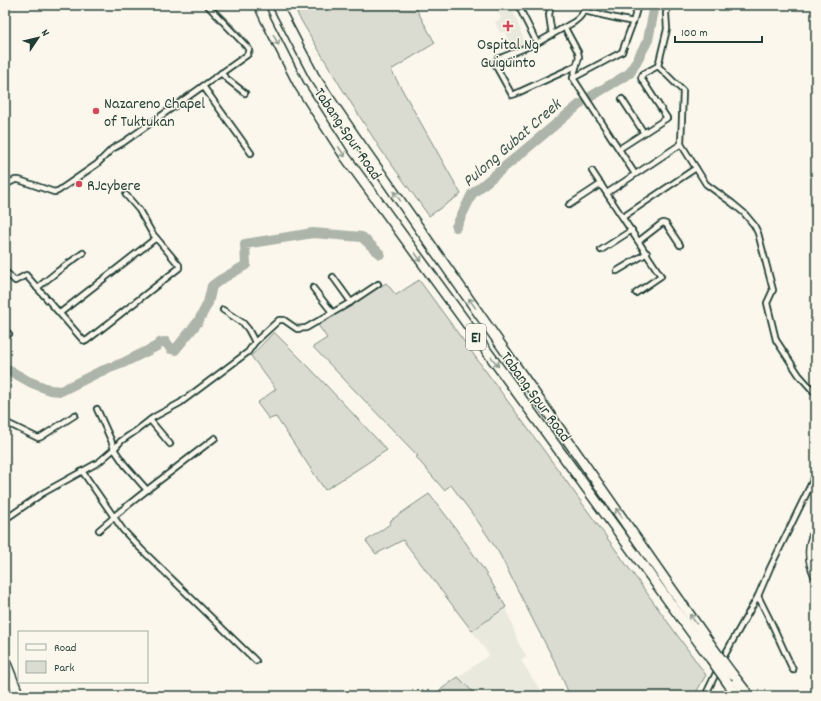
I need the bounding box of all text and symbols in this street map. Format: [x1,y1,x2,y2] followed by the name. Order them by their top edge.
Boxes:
[18,18,58,58] north arrow
[675,18,762,44] scale bar
[502,20,514,32] marker: Ospital Ng Guiguinto
[681,25,708,42] text: 100 m
[36,27,53,41] text: N
[273,34,280,46] one-way arrow
[477,34,539,75] place label: Ospital Ng Guiguinto
[307,84,386,185] street label: Tabang Spur Road
[104,93,205,134] place label: Nazareno Chapel of Tuktukan
[458,93,569,194] water label: Pulong Gubat Creek
[91,106,101,116] marker: Nazareno Chapel of Tuktukan
[338,146,346,157] one-way arrow
[87,175,140,198] place label: RJcybere
[74,179,84,189] marker: RJcybere
[393,191,401,202] one-way arrow
[414,252,422,263] one-way arrow
[468,298,476,309] one-way arrow
[466,324,486,350] road number: E1
[494,347,576,448] street label: Tabang Spur Road
[490,357,499,368] one-way arrow
[615,507,623,518] one-way arrow
[689,614,697,625] one-way arrow
[18,631,148,683] legend
[54,640,76,657] text: Road
[54,660,75,677] text: Park

